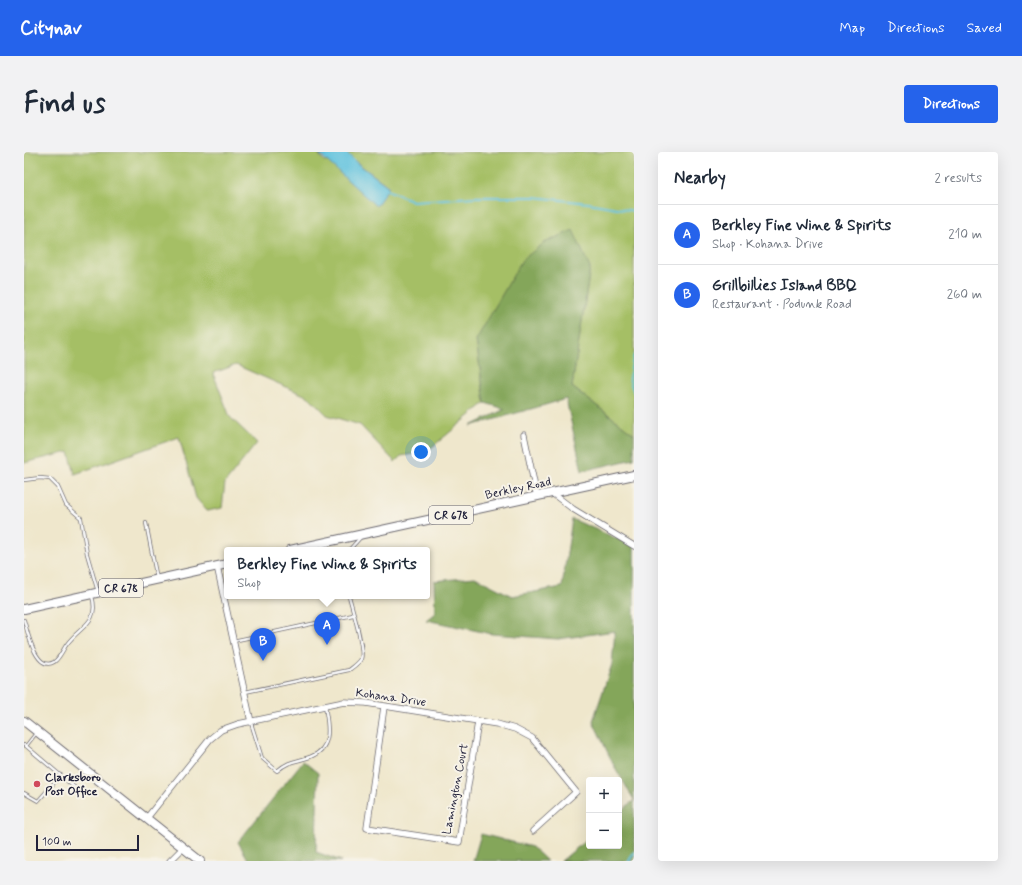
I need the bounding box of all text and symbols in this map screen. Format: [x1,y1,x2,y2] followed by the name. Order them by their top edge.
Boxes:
[20,16,82,41] text: Citynav
[839,19,865,37] text: Map
[887,19,945,37] text: Directions
[967,19,1002,37] text: Saved
[904,85,998,123] button: Directions
[24,86,105,123] text: Find us
[674,167,726,189] text: Nearby
[935,170,982,187] text: 2 results
[712,216,891,236] text: Berkley Fine Wine & Spirits
[683,226,691,243] text: A
[948,226,982,243] text: 210 m
[712,236,823,253] text: Shop · Kohana Drive
[712,276,857,296] text: Grillbillies Island BBQ
[683,286,691,303] text: B
[947,286,982,303] text: 260 m
[712,296,852,313] text: Restaurant · Podunk Road
[411,442,431,462] your location
[484,474,553,504] street label: Berkley Road
[429,506,473,524] road number: CR 678
[224,547,430,599] popup
[237,555,417,575] text: Berkley Fine Wine & Spirits
[237,575,261,592] text: Shop
[99,579,143,597] road number: CR 678
[314,612,340,645] pin: A
[250,628,276,661] pin: B
[354,685,427,711] street label: Kohana Drive
[439,742,473,836] street label: Lamington Court
[45,770,101,800] place label: Clarksboro Post Office
[586,777,622,849] map controls
[586,777,622,813] button: +
[32,779,42,789] marker: Clarksboro Post Office
[586,813,622,849] button: −
[36,833,139,852] scale bar
[42,835,72,849] text: 100 m

